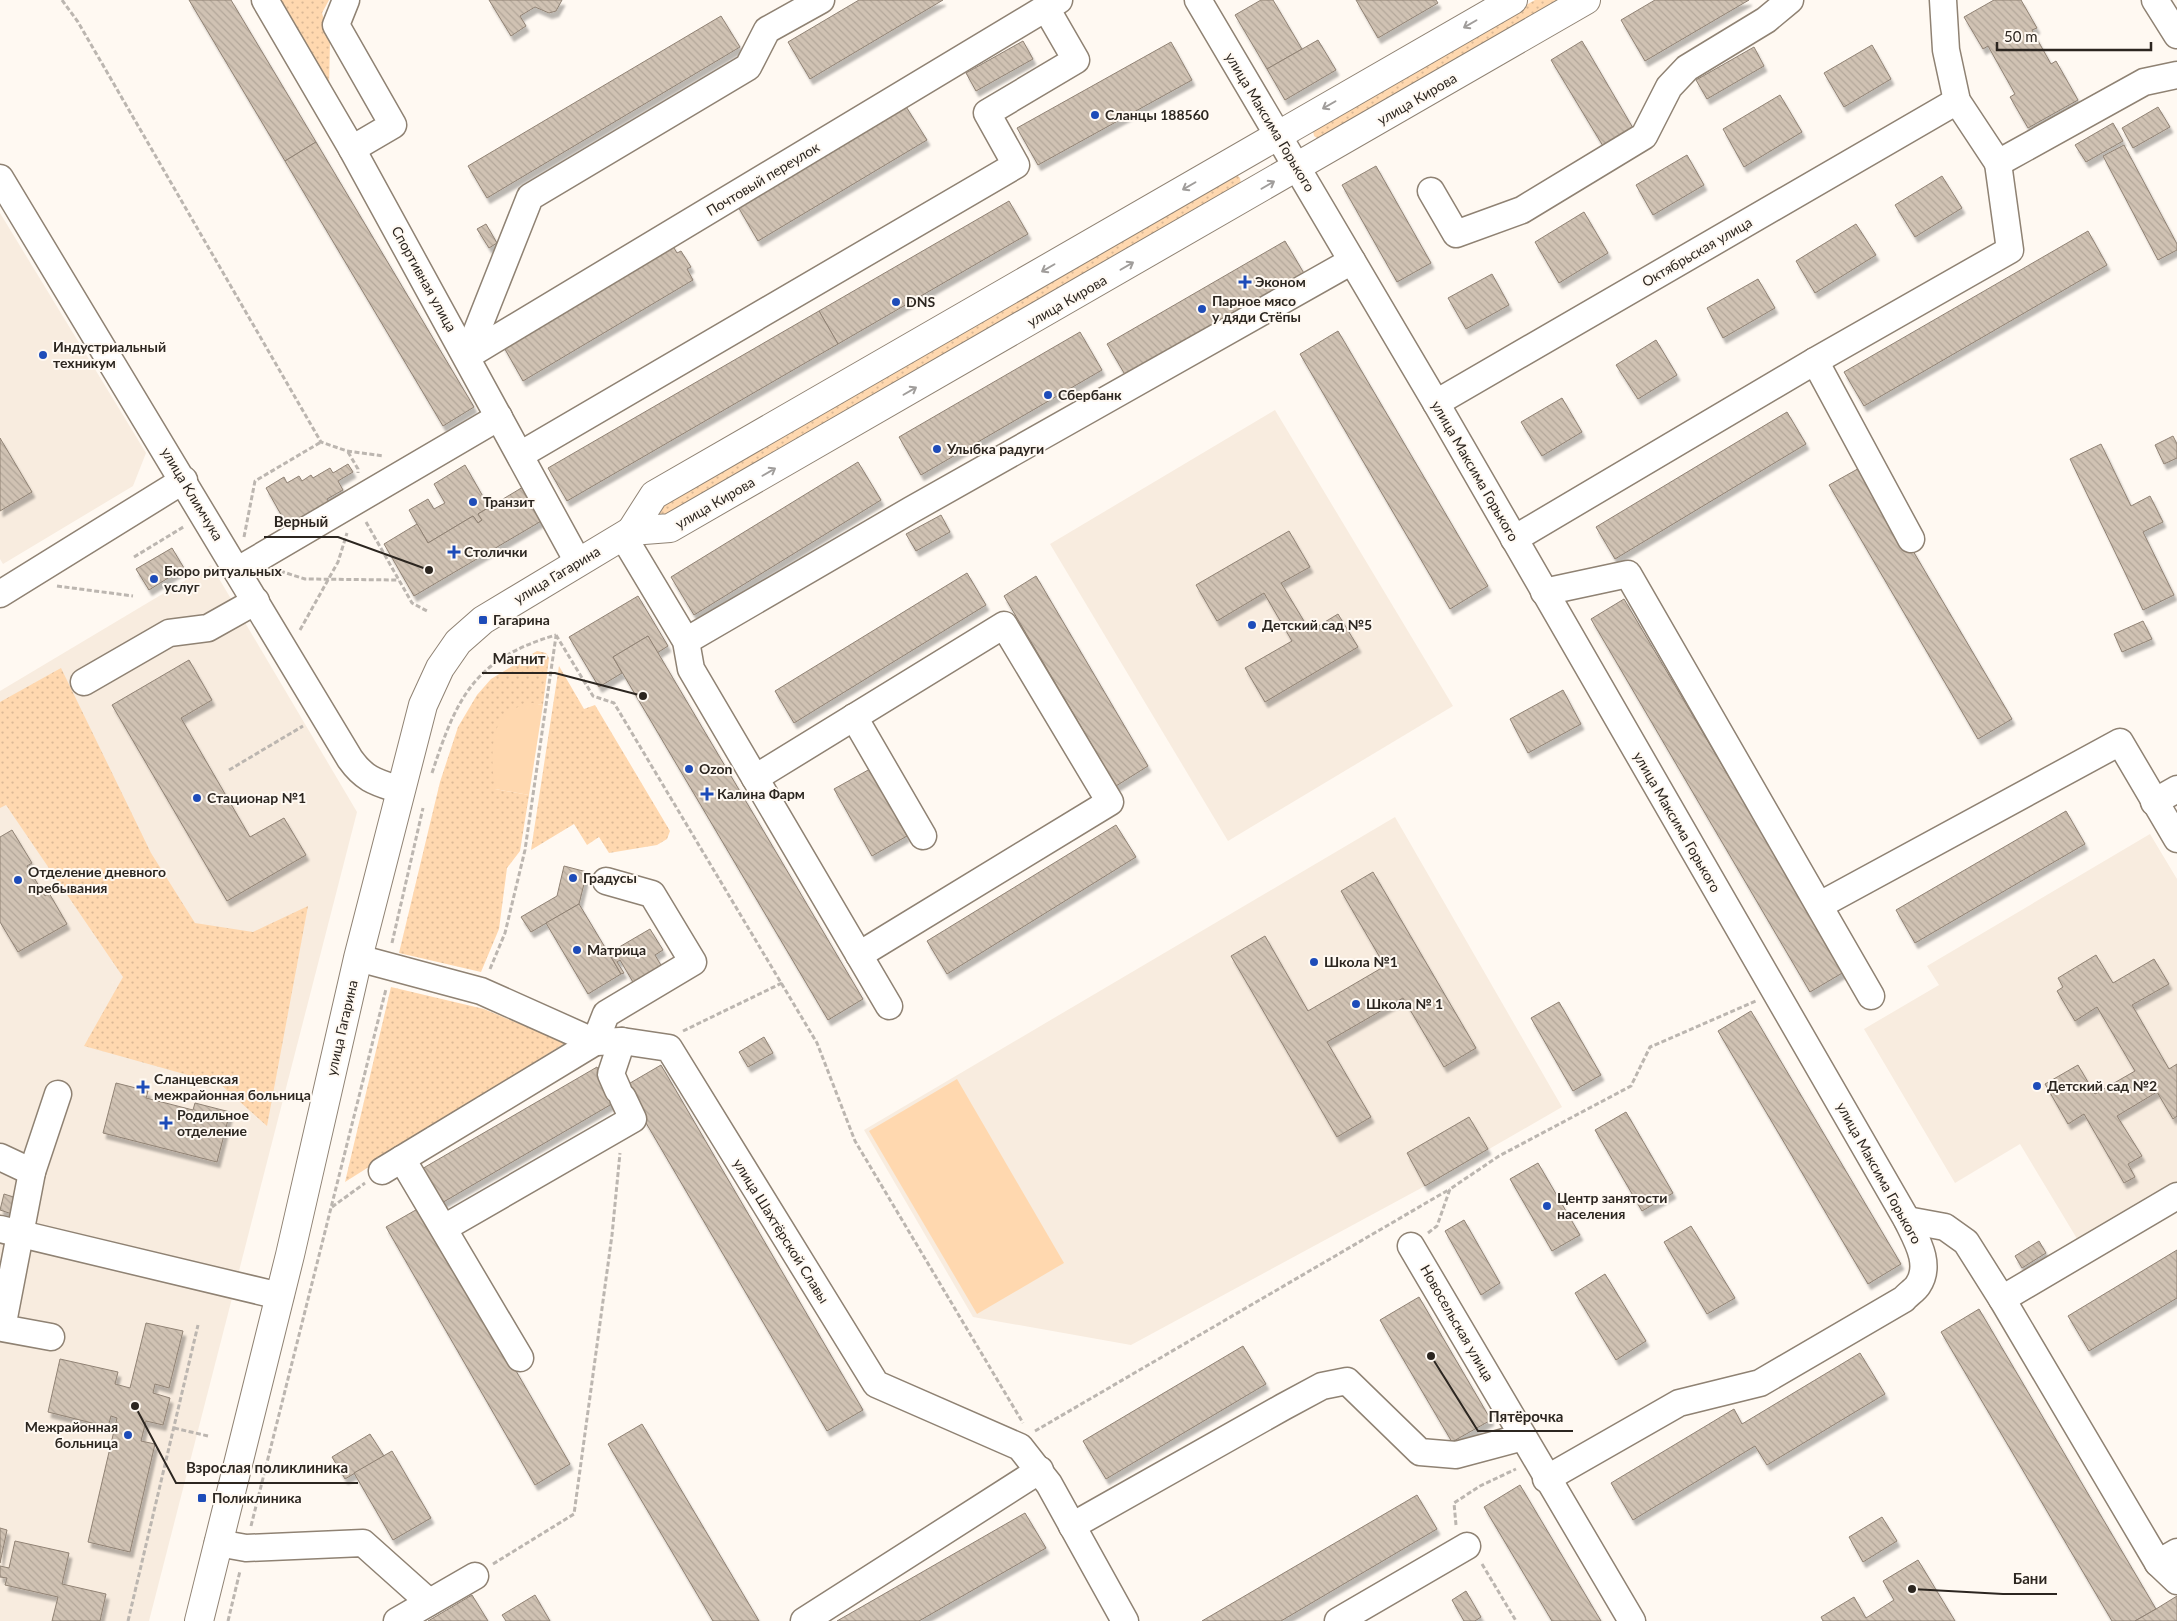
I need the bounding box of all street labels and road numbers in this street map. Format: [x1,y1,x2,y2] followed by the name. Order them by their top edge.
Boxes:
[1222,49,1319,195] street label: улица Максима Горького
[1374,69,1460,128] street label: улица Кирова
[703,138,823,219] street label: Почтовый переулок
[1639,213,1755,290] street label: Октябрьская улица
[388,223,461,335] street label: Спортивная улица
[1024,271,1110,330] street label: улица Кирова
[1428,397,1523,544] street label: улица Максима Горького
[158,444,227,544] street label: улица Климчука
[672,473,758,532] street label: улица Кирова
[511,542,603,607] street label: улица Гагарина
[1630,748,1725,895] street label: улица Максима Горького
[322,978,361,1077] street label: улица Гагарина
[1833,1099,1926,1247] street label: улица Максима Горького
[730,1155,833,1306] street label: улица Шахтёрской Славы
[1417,1261,1498,1384] street label: Новосельская улица

